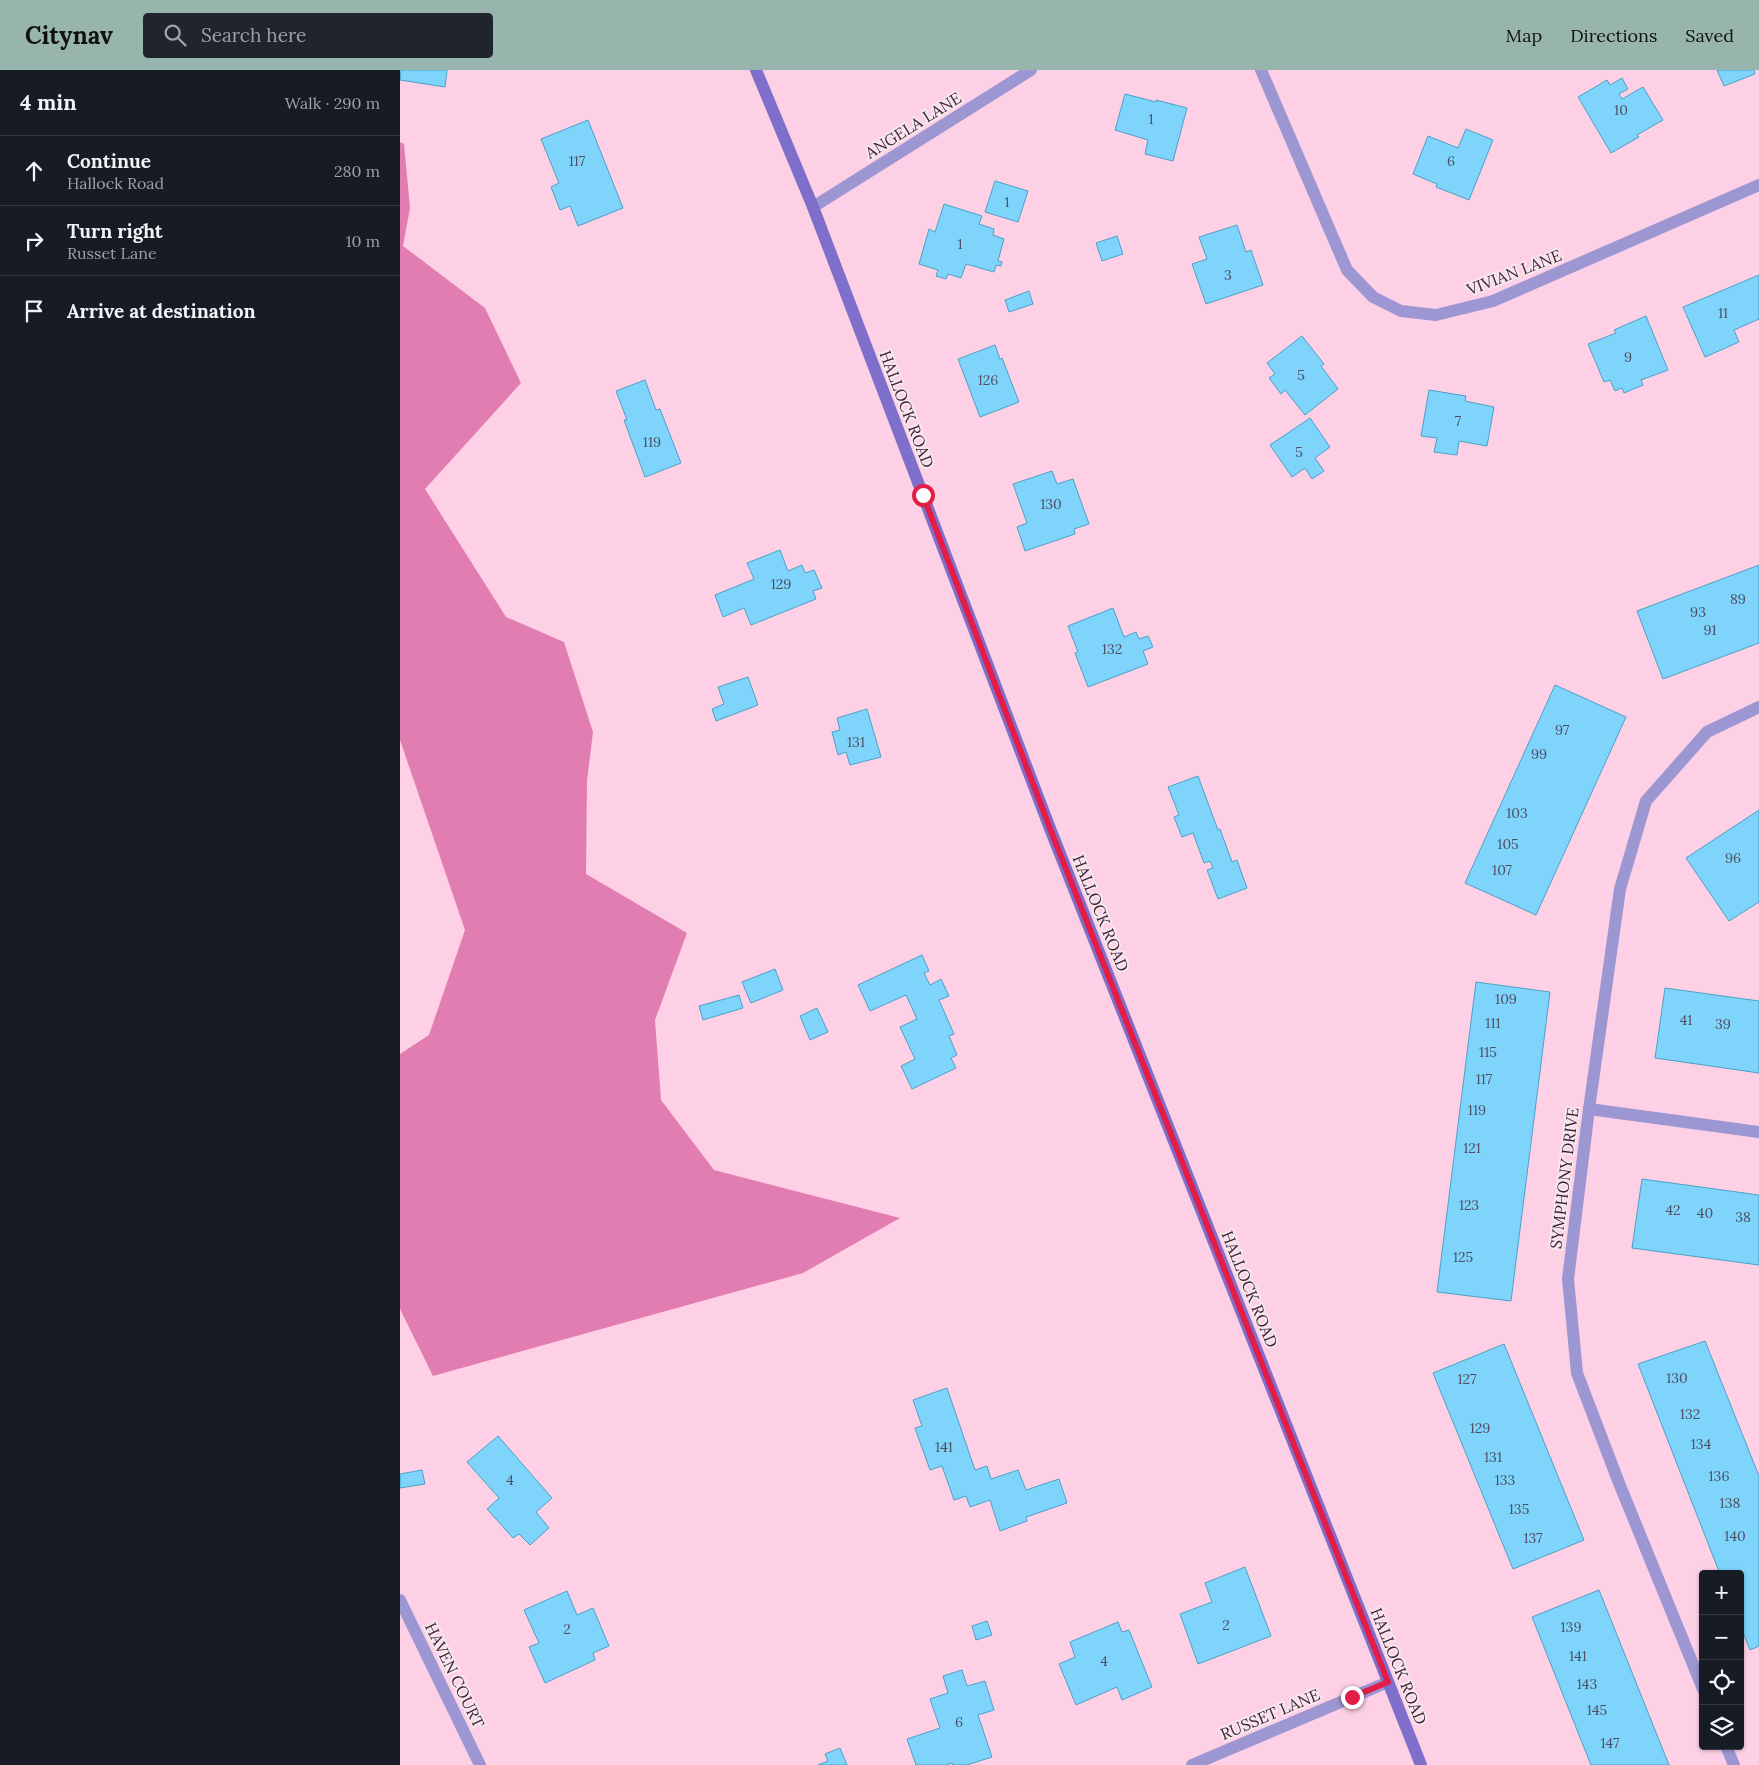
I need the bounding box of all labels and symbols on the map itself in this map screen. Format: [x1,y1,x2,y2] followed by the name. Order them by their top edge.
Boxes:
[860,87,965,163] street label: ANGELA LANE
[1614,101,1628,119] house number: 10
[1148,110,1154,128] house number: 1
[569,152,586,170] house number: 117
[1447,152,1455,170] house number: 6
[1004,193,1010,211] house number: 1
[957,235,963,253] house number: 1
[1463,245,1564,300] street label: VIVIAN LANE
[1224,266,1232,284] house number: 3
[1718,304,1728,322] house number: 11
[875,347,939,471] street label: HALLOCK ROAD
[1624,348,1632,366] house number: 9
[1297,366,1305,384] house number: 5
[978,371,998,389] house number: 126
[1455,412,1462,430] house number: 7
[643,433,661,451] house number: 119
[1295,443,1303,461] house number: 5
[912,484,935,507] route start
[1040,495,1062,513] house number: 130
[771,575,791,593] house number: 129
[1730,590,1746,608] house number: 89
[1690,603,1706,621] house number: 93
[1703,621,1717,639] house number: 91
[1102,640,1122,658] house number: 132
[1555,721,1570,739] house number: 97
[847,733,865,751] house number: 131
[1531,745,1547,763] house number: 99
[1506,804,1528,822] house number: 103
[1497,835,1519,853] house number: 105
[1725,849,1741,867] house number: 96
[1068,852,1134,974] street label: HALLOCK ROAD
[1492,861,1513,879] house number: 107
[1495,990,1517,1008] house number: 109
[1680,1011,1692,1029] house number: 41
[1485,1014,1501,1032] house number: 111
[1715,1015,1731,1033] house number: 39
[1479,1043,1497,1061] house number: 115
[1476,1070,1493,1088] house number: 117
[1468,1101,1486,1119] house number: 119
[1545,1106,1583,1250] street label: SYMPHONY DRIVE
[1463,1139,1481,1157] house number: 121
[1459,1196,1479,1214] house number: 123
[1665,1201,1681,1219] house number: 42
[1697,1204,1713,1222] house number: 40
[1735,1208,1751,1226] house number: 38
[1217,1228,1283,1350] street label: HALLOCK ROAD
[1453,1248,1473,1266] house number: 125
[1666,1369,1688,1387] house number: 130
[1457,1370,1477,1388] house number: 127
[1680,1405,1700,1423] house number: 132
[1470,1419,1490,1437] house number: 129
[1691,1435,1712,1453] house number: 134
[935,1438,953,1456] house number: 141
[1484,1448,1502,1466] house number: 131
[1709,1467,1730,1485] house number: 136
[506,1471,514,1489] house number: 4
[1495,1471,1516,1489] house number: 133
[1720,1494,1741,1512] house number: 138
[1509,1500,1529,1518] house number: 135
[1724,1527,1746,1545] house number: 140
[1523,1529,1543,1547] house number: 137
[1366,1605,1432,1727] street label: HALLOCK ROAD
[1222,1616,1230,1634] house number: 2
[1561,1618,1582,1636] house number: 139
[421,1619,489,1731] street label: HAVEN COURT
[563,1620,571,1638] house number: 2
[1569,1647,1587,1665] house number: 141
[1100,1652,1108,1670] house number: 4
[1577,1675,1597,1693] house number: 143
[1217,1684,1323,1744] street label: RUSSET LANE
[1341,1686,1364,1709] route end
[1587,1701,1607,1719] house number: 145
[955,1713,963,1731] house number: 6
[1600,1734,1620,1752] house number: 147

